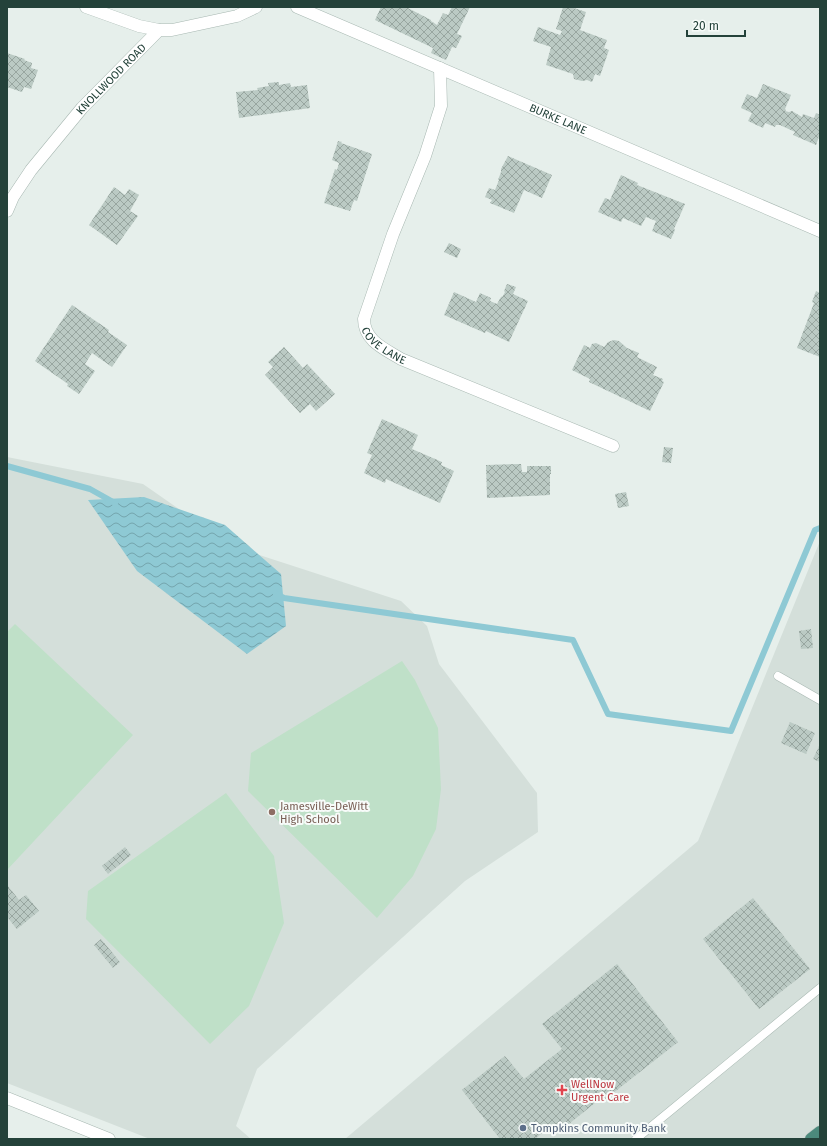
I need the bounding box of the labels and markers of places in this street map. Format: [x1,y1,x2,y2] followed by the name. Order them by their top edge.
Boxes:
[280,800,368,826] place label: Jamesville-DeWitt High School
[267,807,277,817] marker: Jamesville-DeWitt High School
[571,1078,629,1104] place label: WellNow Urgent Care
[556,1084,568,1096] marker: WellNow Urgent Care
[531,1122,666,1135] place label: Tompkins Community Bank
[518,1123,528,1133] marker: Tompkins Community Bank

